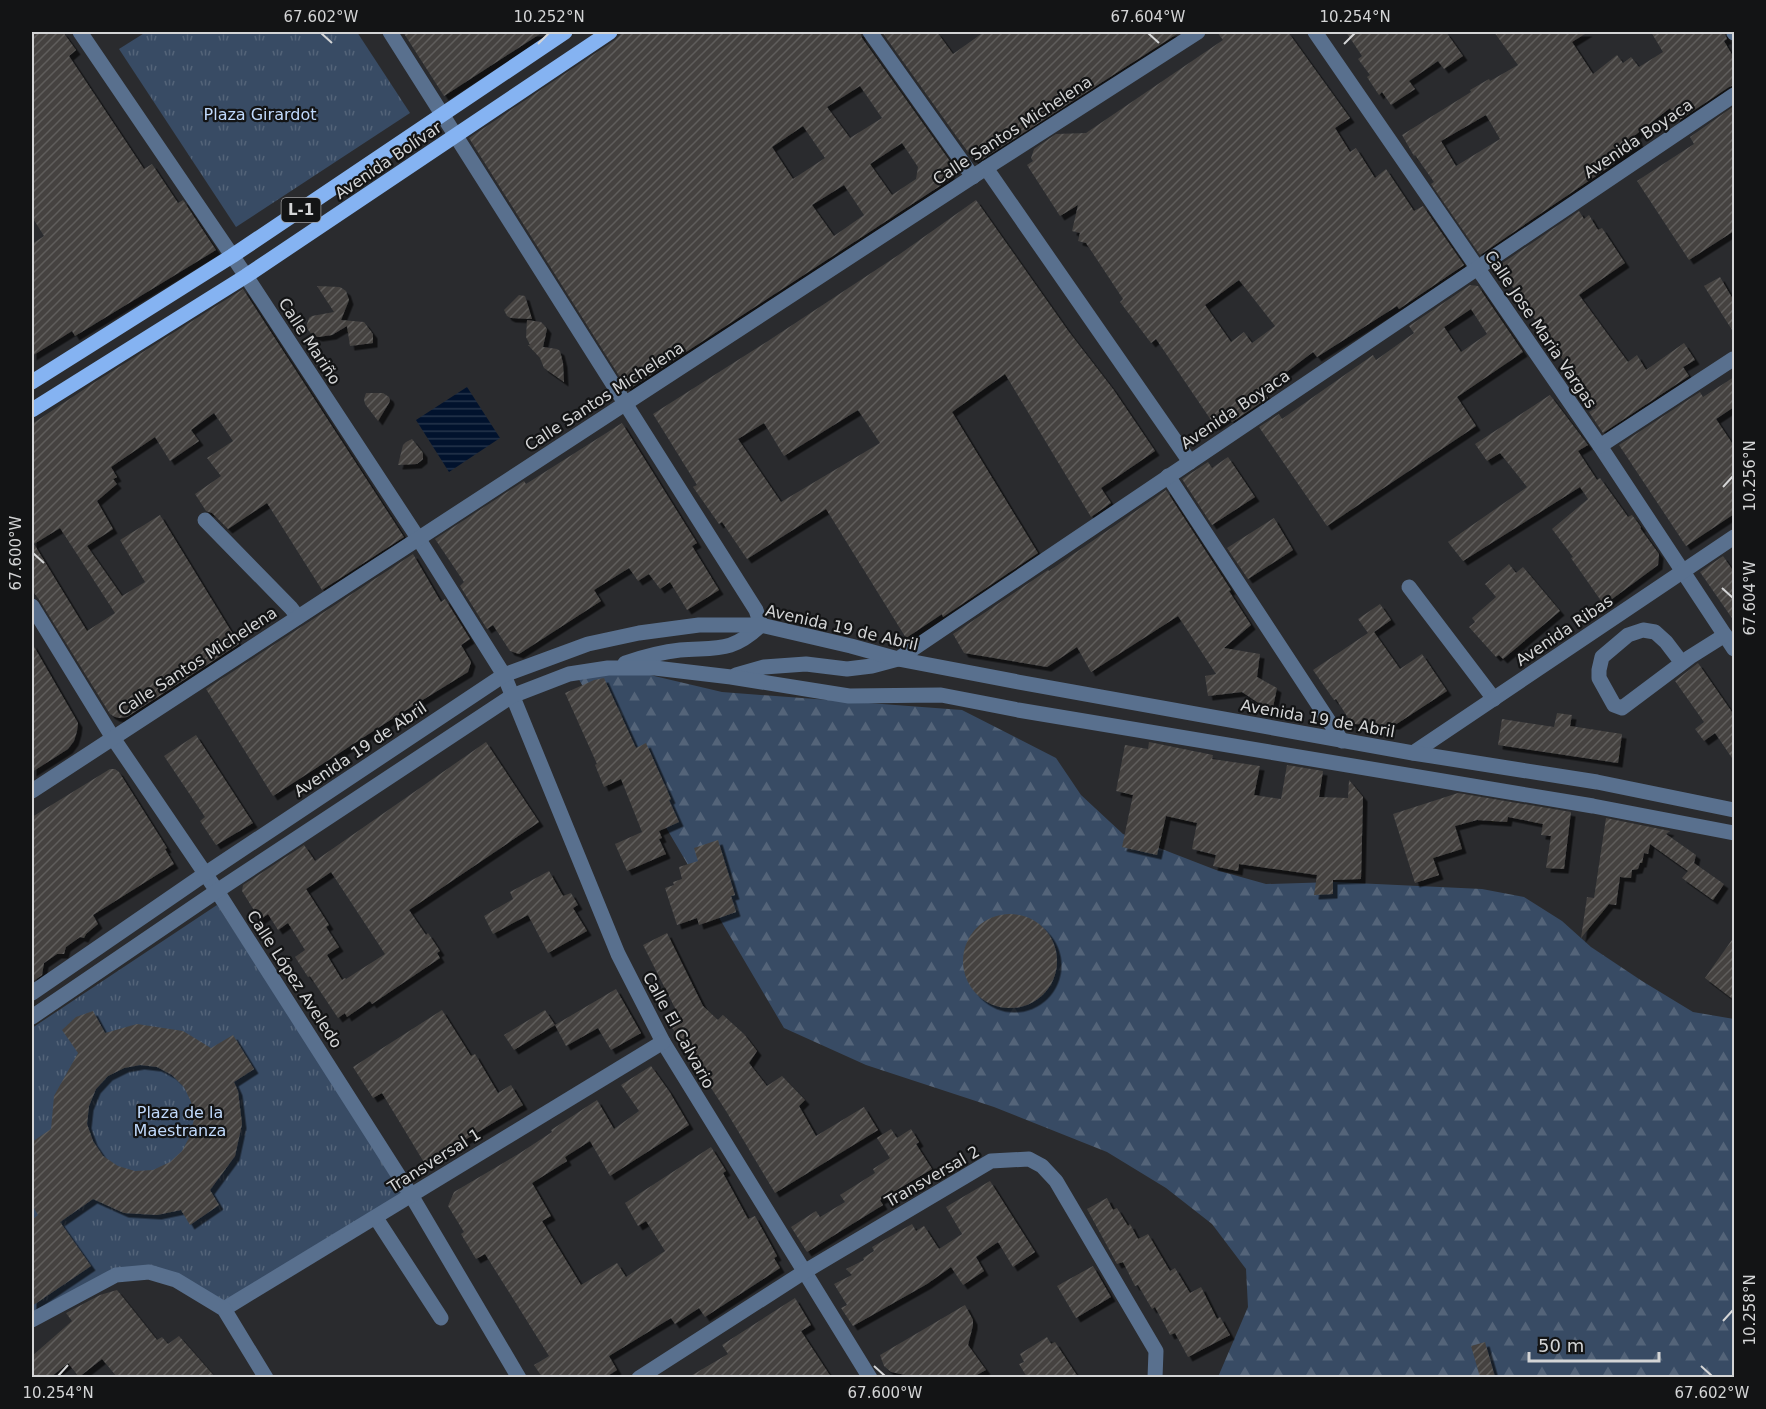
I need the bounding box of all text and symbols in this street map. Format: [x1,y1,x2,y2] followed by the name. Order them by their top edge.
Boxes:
[284,8,359,26] text: 67.602°W
[513,8,585,26] text: 10.252°N
[1111,8,1186,26] text: 67.604°W
[1319,8,1391,26] text: 10.254°N
[929,72,1095,189] street label: Calle Santos Michelena
[1580,95,1696,182] street label: Avenida Boyaca
[204,105,316,124] park label: Plaza Girardot
[331,118,446,203] street label: Avenida Bolívar
[282,198,320,222] road number: L-1
[1481,247,1601,412] street label: Calle Jose Maria Vargas
[275,294,345,388] street label: Calle Mariño
[521,338,687,455] street label: Calle Santos Michelena
[1177,366,1293,453] street label: Avenida Boyaca
[1741,440,1759,512] text: 10.256°N
[7,515,25,590] text: 67.600°W
[1741,560,1759,635] text: 67.604°W
[1512,591,1616,670] street label: Avenida Ribas
[764,601,920,654] street label: Avenida 19 de Abril
[114,603,280,720] street label: Calle Santos Michelena
[1239,696,1396,741] street label: Avenida 19 de Abril
[290,698,430,801] street label: Avenida 19 de Abril
[243,907,346,1052] street label: Calle López Aveledo
[639,969,718,1092] street label: Calle El Calvario
[134,1103,226,1140] park label: Plaza de la Maestranza
[383,1124,484,1197] street label: Transversal 1
[881,1142,983,1212] street label: Transversal 2
[1741,1274,1759,1346] text: 10.258°N
[1529,1325,1660,1363] scale bar
[1538,1335,1584,1356] text: 50 m
[22,1384,94,1402] text: 10.254°N
[848,1384,923,1402] text: 67.600°W
[1675,1384,1750,1402] text: 67.602°W

